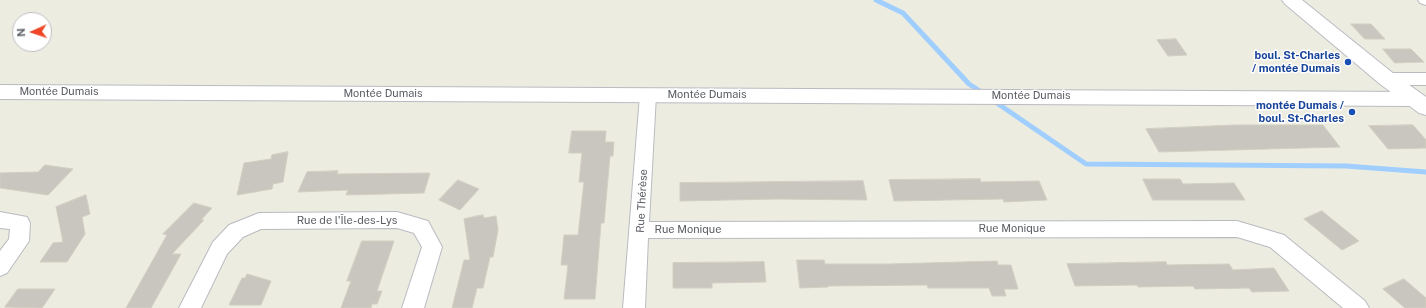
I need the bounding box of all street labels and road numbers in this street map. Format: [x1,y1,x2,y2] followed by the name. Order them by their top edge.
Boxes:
[19,85,99,99] street label: Montée Dumais
[343,87,423,101] street label: Montée Dumais
[667,88,747,102] street label: Montée Dumais
[991,89,1071,103] street label: Montée Dumais
[634,169,650,233] street label: Rue Thérèse
[297,214,397,228] street label: Rue de l'Île-des-Lys
[979,222,1045,236] street label: Rue Monique
[655,223,721,237] street label: Rue Monique

